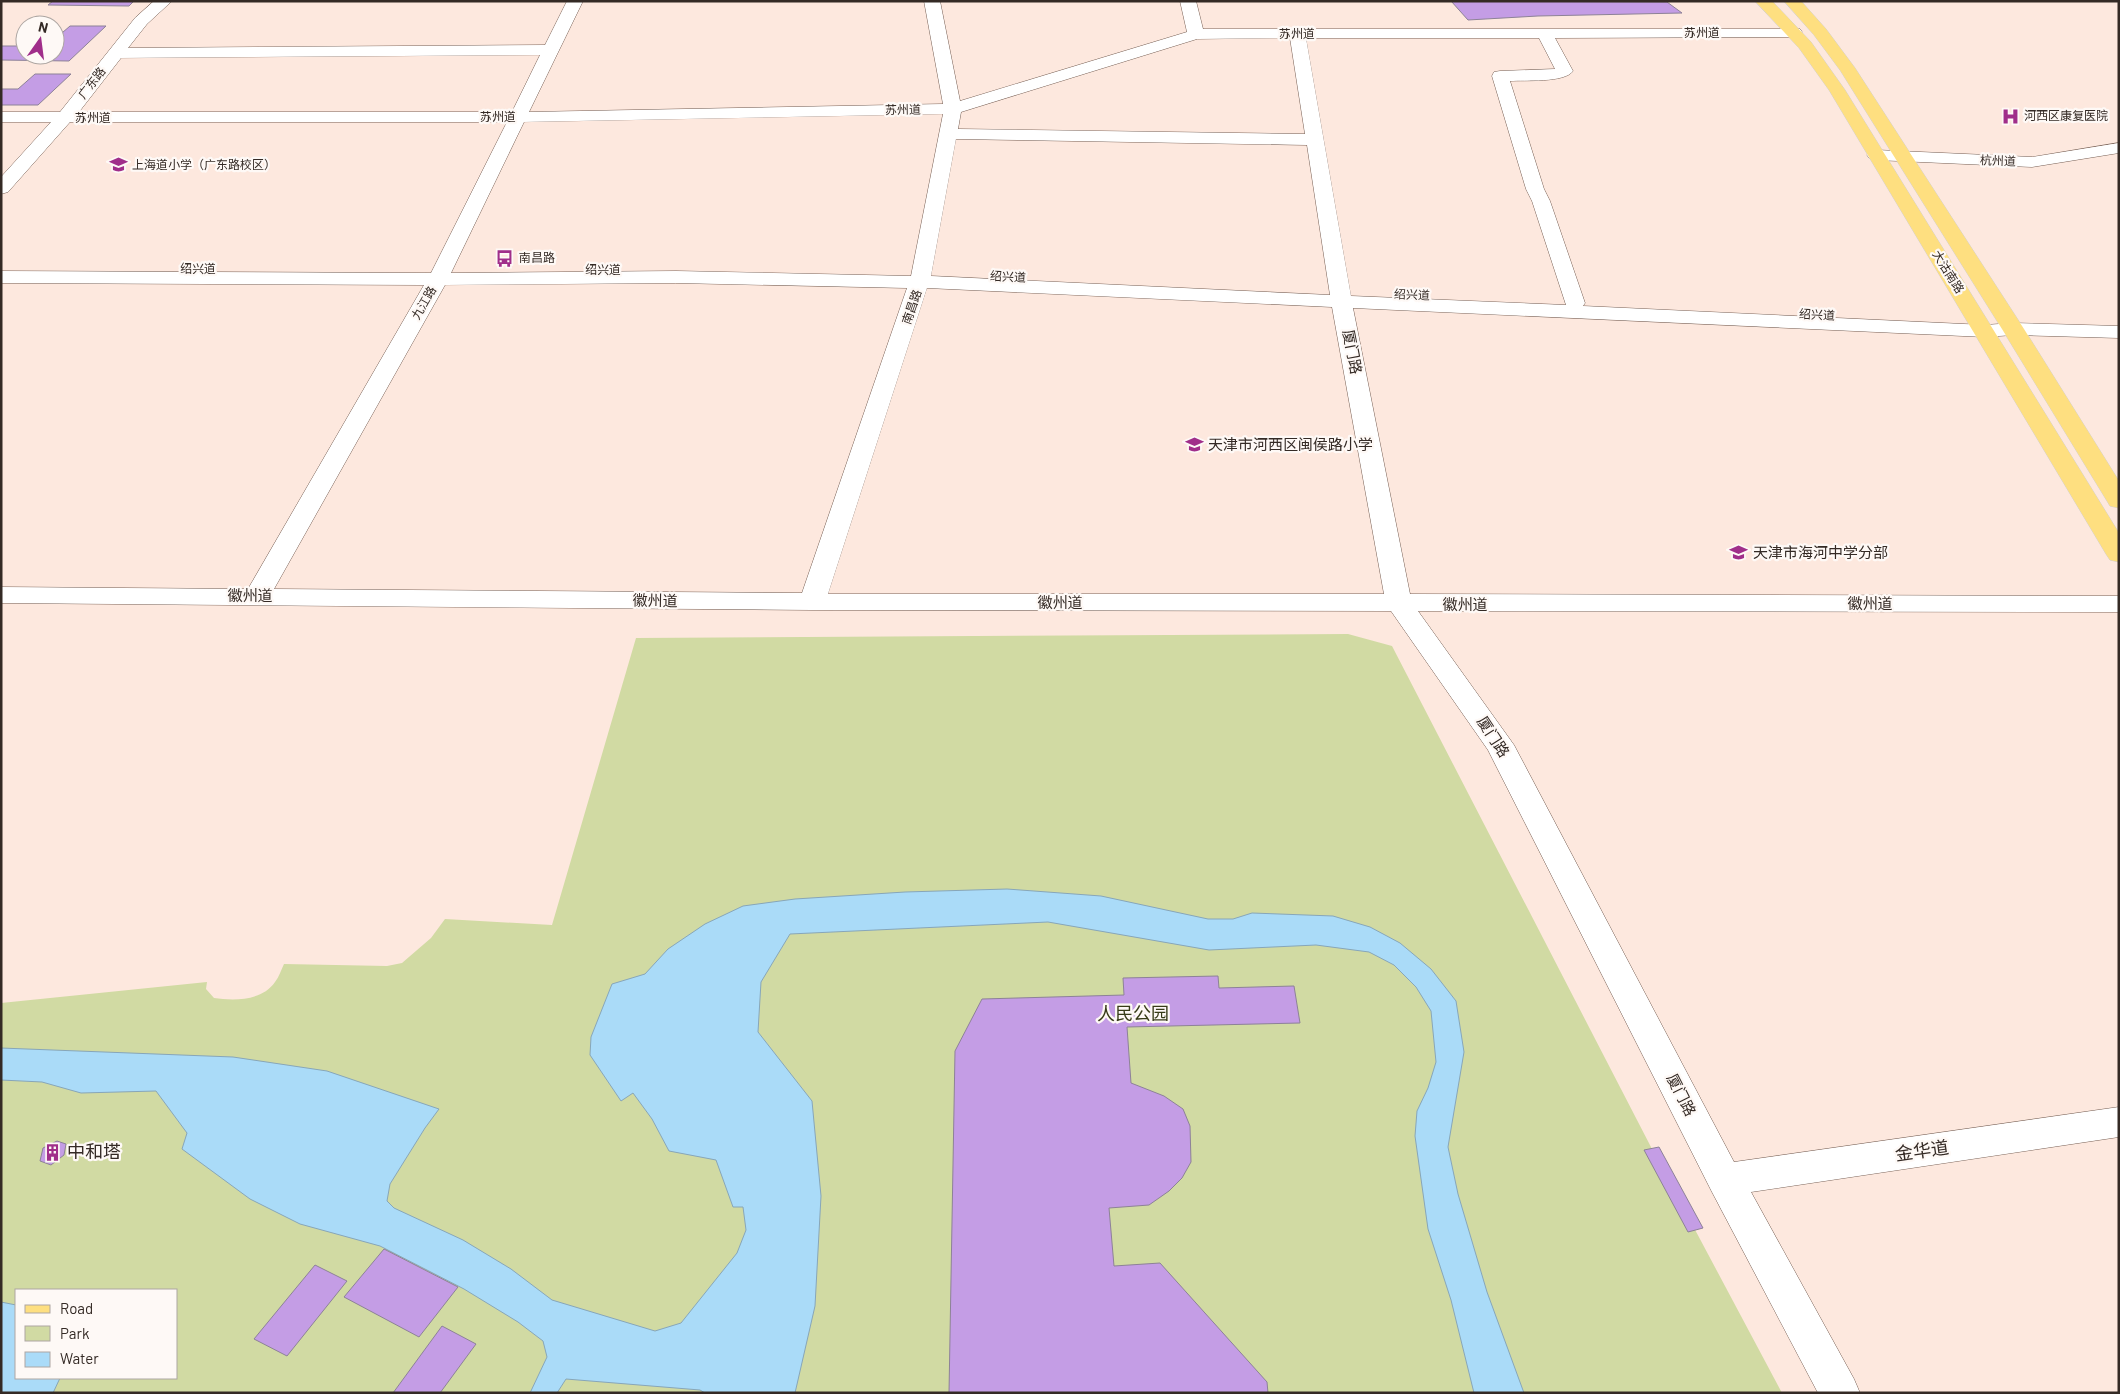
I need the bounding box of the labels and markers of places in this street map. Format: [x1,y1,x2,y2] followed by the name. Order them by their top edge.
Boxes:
[2000,106,2020,126] hospital icon: 河西区康复医院
[2024,108,2108,122] place label: 河西区康复医院
[108,155,128,175] school or university icon: 上海道小学（广东路校区）
[132,157,276,171] place label: 上海道小学（广东路校区）
[495,248,515,268] bus stop icon: 南昌路
[519,250,555,264] place label: 南昌路
[1184,435,1204,455] school or university icon: 天津市河西区闽侯路小学
[1208,435,1373,453] place label: 天津市河西区闽侯路小学
[1729,543,1749,563] school or university icon: 天津市海河中学分部
[1753,543,1888,561] place label: 天津市海河中学分部
[67,1140,121,1162] place label: 中和塔
[43,1142,63,1162] building icon: 中和塔

